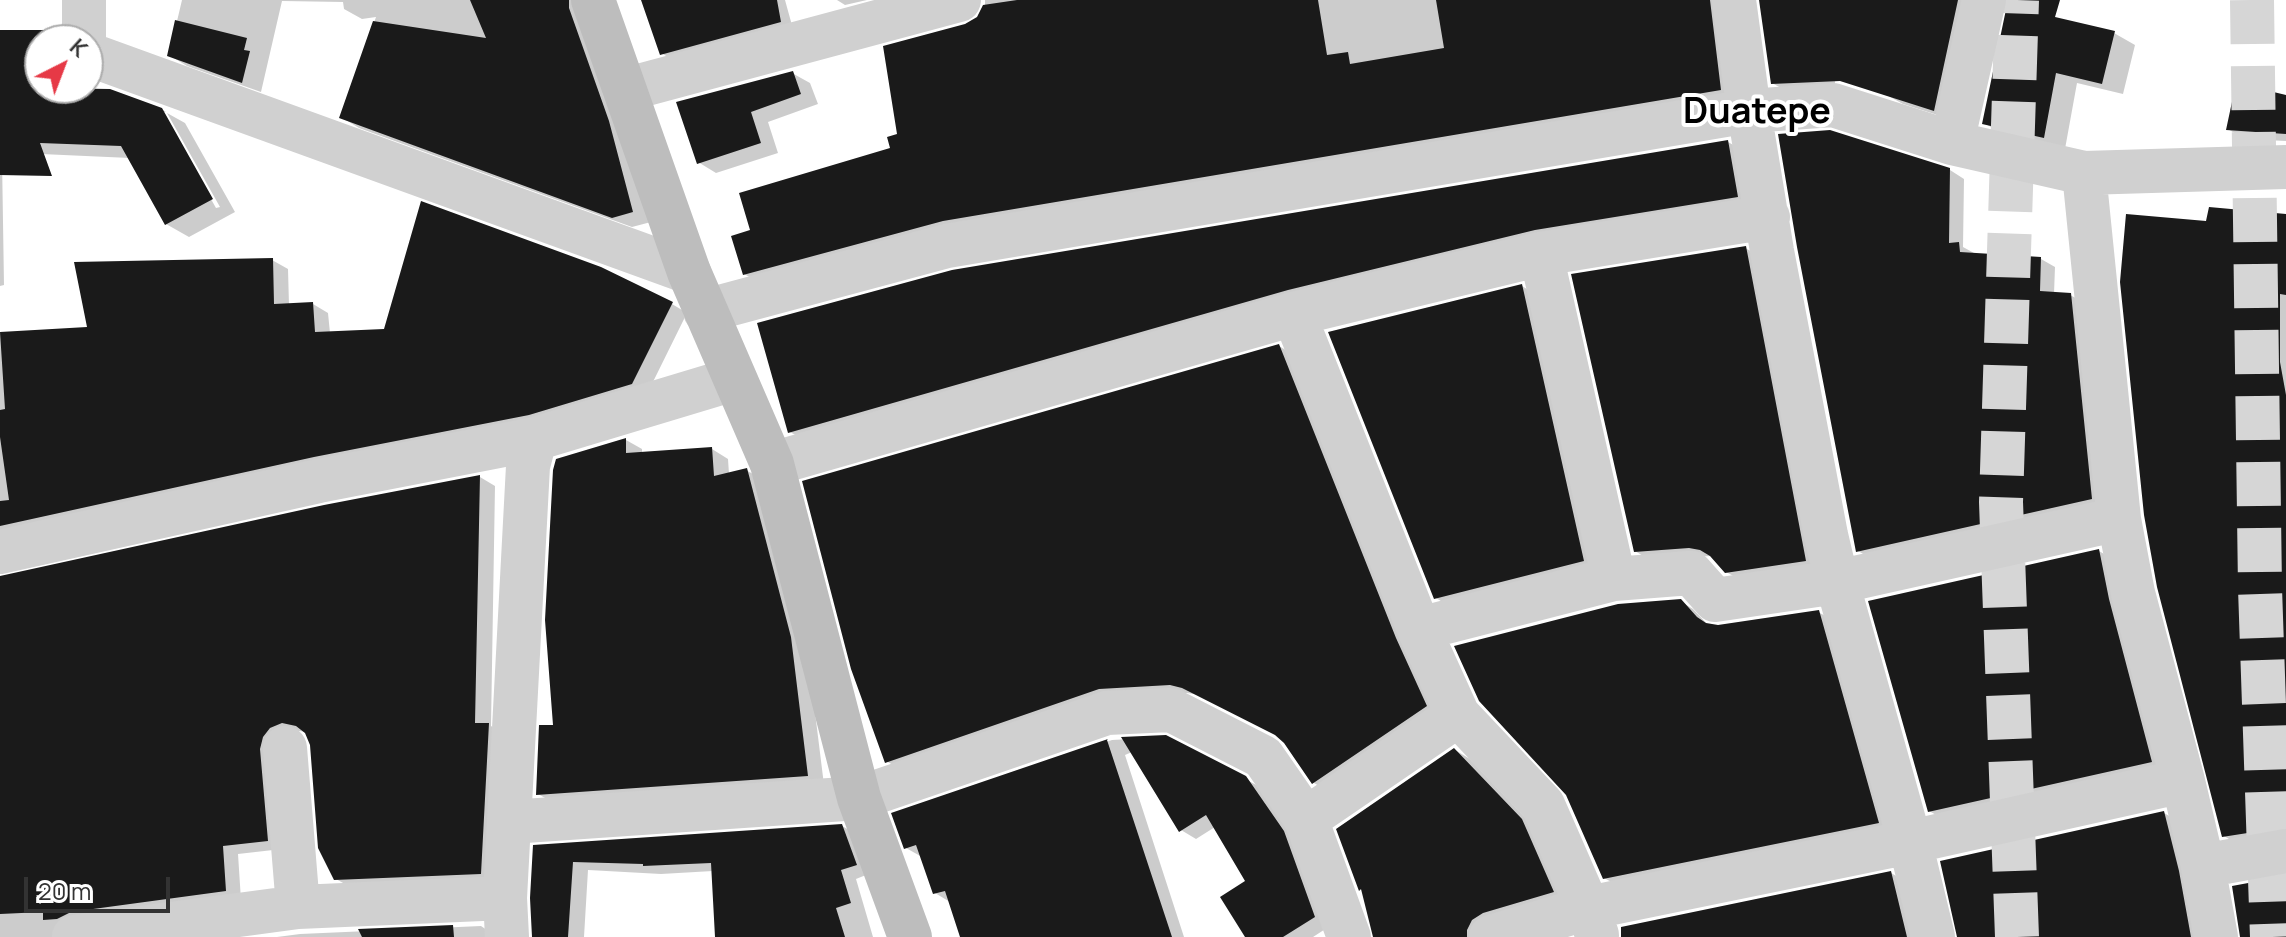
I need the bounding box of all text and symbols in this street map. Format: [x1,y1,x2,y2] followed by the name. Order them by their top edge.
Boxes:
[24,24,104,104] north arrow
[63,32,94,64] text: K
[1683,91,1831,135] district label: Duatepe
[28,861,174,911] scale bar
[38,874,91,907] text: 20 m

